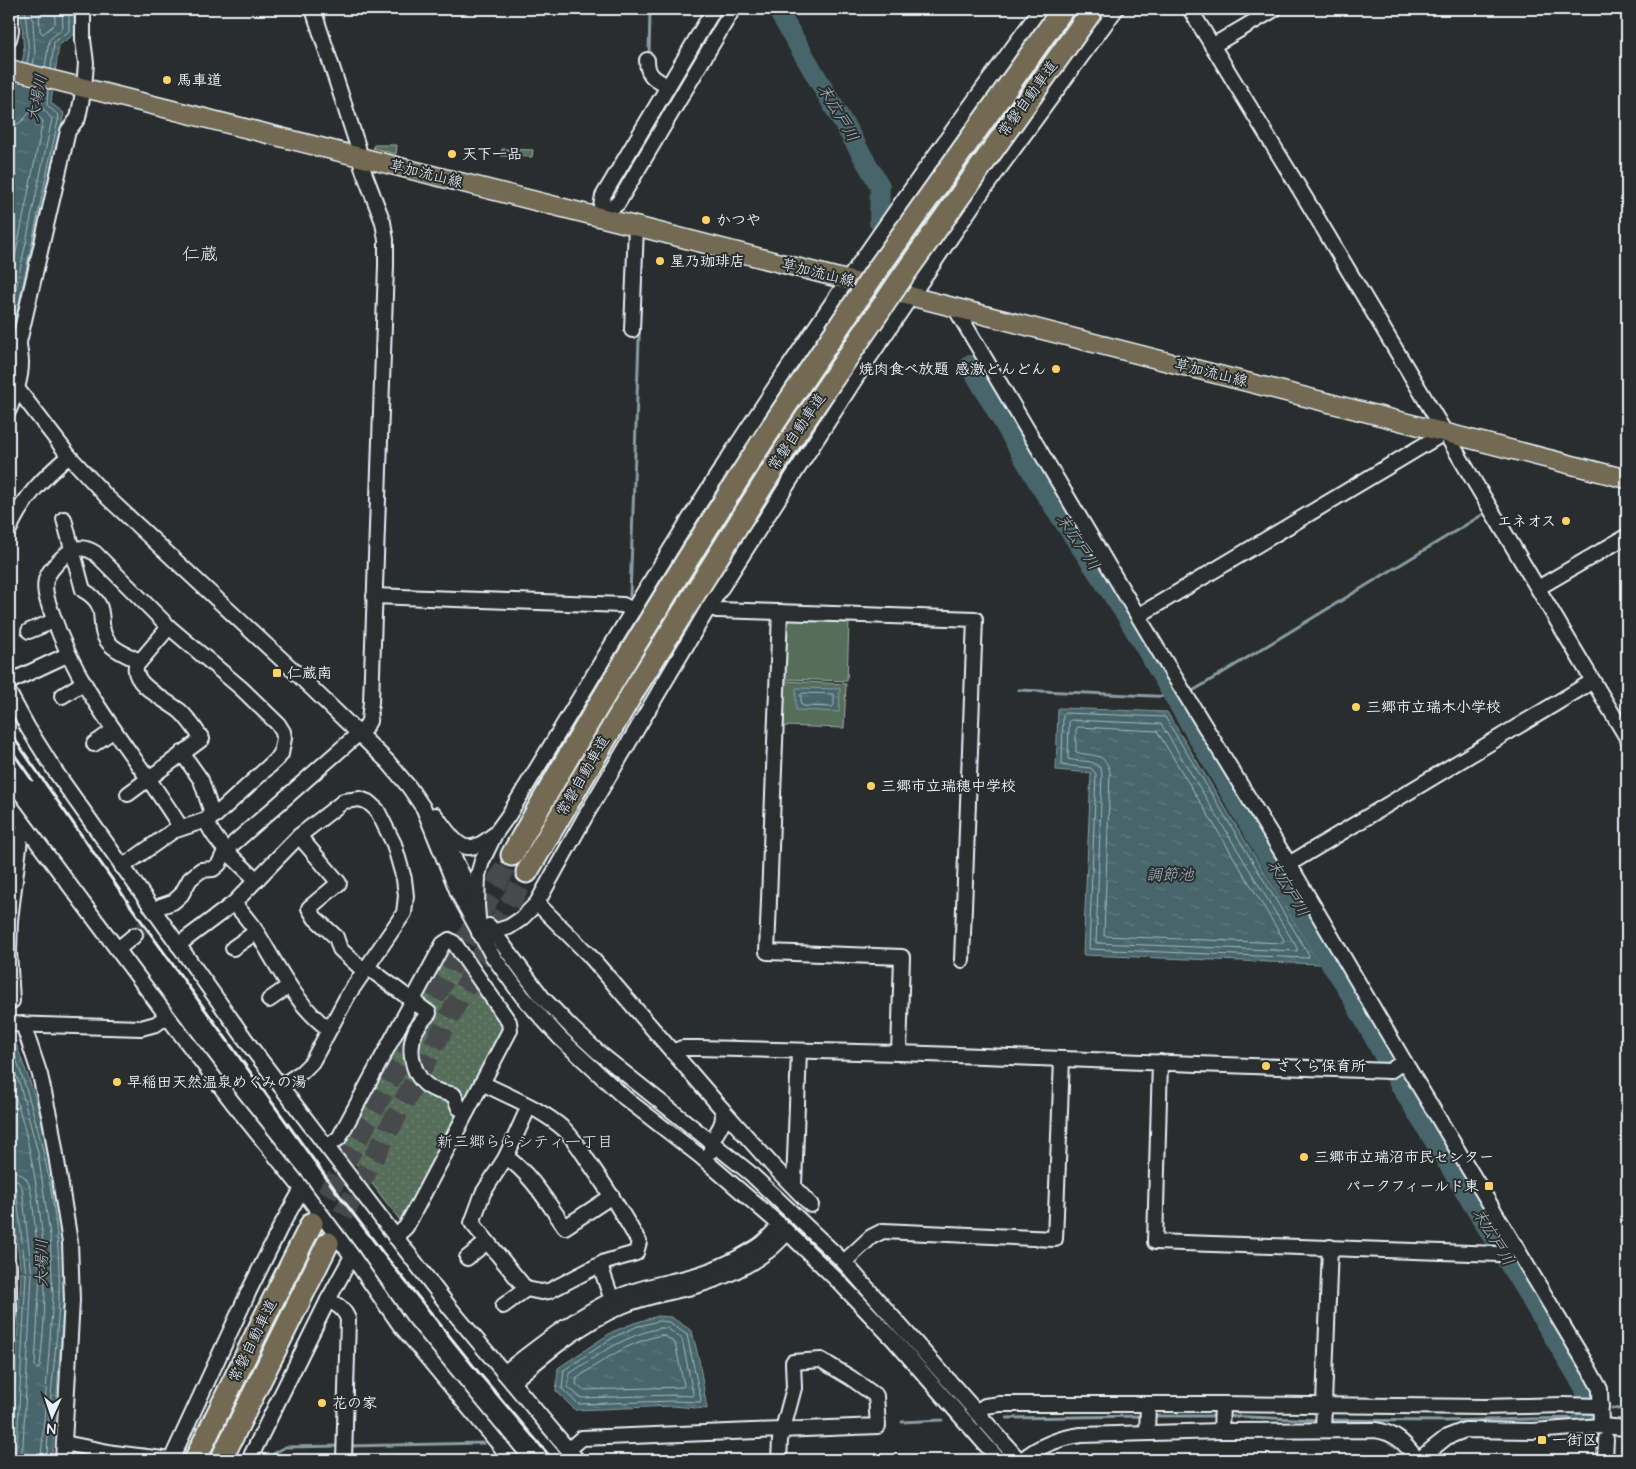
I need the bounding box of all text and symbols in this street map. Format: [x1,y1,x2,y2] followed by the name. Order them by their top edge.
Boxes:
[993,56,1063,142] street label: 常磐自動車道
[177,70,222,91] place label: 馬車道
[22,72,52,124] water label: 大場川
[161,74,173,86] marker: 馬車道
[812,80,864,146] water label: 末広戸川
[462,144,522,165] place label: 天下一品
[446,148,458,160] marker: 天下一品
[387,155,465,193] street label: 草加流山線
[716,210,761,231] place label: かつや
[700,214,712,226] marker: かつや
[182,242,218,267] district label: 仁蔵
[670,251,745,272] place label: 星乃珈琲店
[779,254,857,292] street label: 草加流山線
[654,255,666,267] marker: 星乃珈琲店
[1172,354,1250,392] street label: 草加流山線
[859,359,1046,380] place label: 焼肉食べ放題 感激どんどん
[1050,363,1062,375] marker: 焼肉食べ放題 感激どんどん
[763,389,831,475] street label: 常磐自動車道
[1051,509,1105,575] water label: 末広戸川
[1497,511,1556,532] place label: エネオス
[1560,515,1572,527] marker: エネオス
[287,663,332,684] place label: 仁蔵南
[271,667,283,679] marker: 仁蔵南
[1366,697,1501,718] place label: 三郷市立瑞木小学校
[1350,701,1362,713] marker: 三郷市立瑞木小学校
[551,732,615,820] street label: 常磐自動車道
[881,776,1016,797] place label: 三郷市立瑞穂中学校
[865,780,877,792] marker: 三郷市立瑞穂中学校
[1262,855,1314,921] water label: 末広戸川
[1146,864,1195,886] water label: 調節池
[1276,1056,1366,1077] place label: さくら保育所
[1260,1060,1272,1072] marker: さくら保育所
[127,1072,307,1093] place label: 早稲田天然温泉めぐみの湯
[111,1076,123,1088] marker: 早稲田天然温泉めぐみの湯
[437,1131,613,1153] district label: 新三郷ららシティ一丁目
[1314,1147,1494,1168] place label: 三郷市立瑞沼市民センター
[1298,1151,1310,1163] marker: 三郷市立瑞沼市民センター
[1346,1176,1479,1197] place label: パークフィールド東
[1483,1180,1495,1192] marker: パークフィールド東
[1467,1204,1519,1270] water label: 末広戸川
[31,1239,53,1287] water label: 大場川
[224,1296,282,1386] street label: 常磐自動車道
[28,1392,78,1442] north arrow
[332,1393,377,1414] place label: 花の家
[316,1397,328,1409] marker: 花の家
[46,1418,56,1438] text: N
[1552,1430,1597,1451] place label: 一街区
[1536,1434,1548,1446] marker: 一街区

